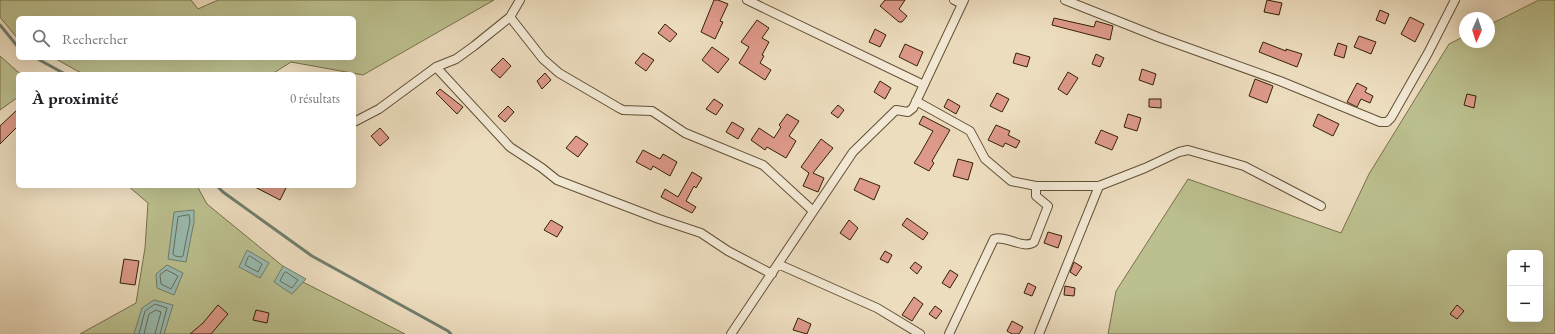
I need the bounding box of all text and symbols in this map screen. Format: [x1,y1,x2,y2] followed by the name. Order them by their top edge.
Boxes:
[1459,12,1495,48] north arrow
[16,16,356,60] search box
[30,27,52,49] icon: search
[62,29,128,48] text: Rechercher
[32,87,118,109] text: À proximité
[290,90,340,107] text: 0 résultats
[1507,250,1543,322] map controls
[1507,250,1543,286] button: +
[1507,286,1543,322] button: −

